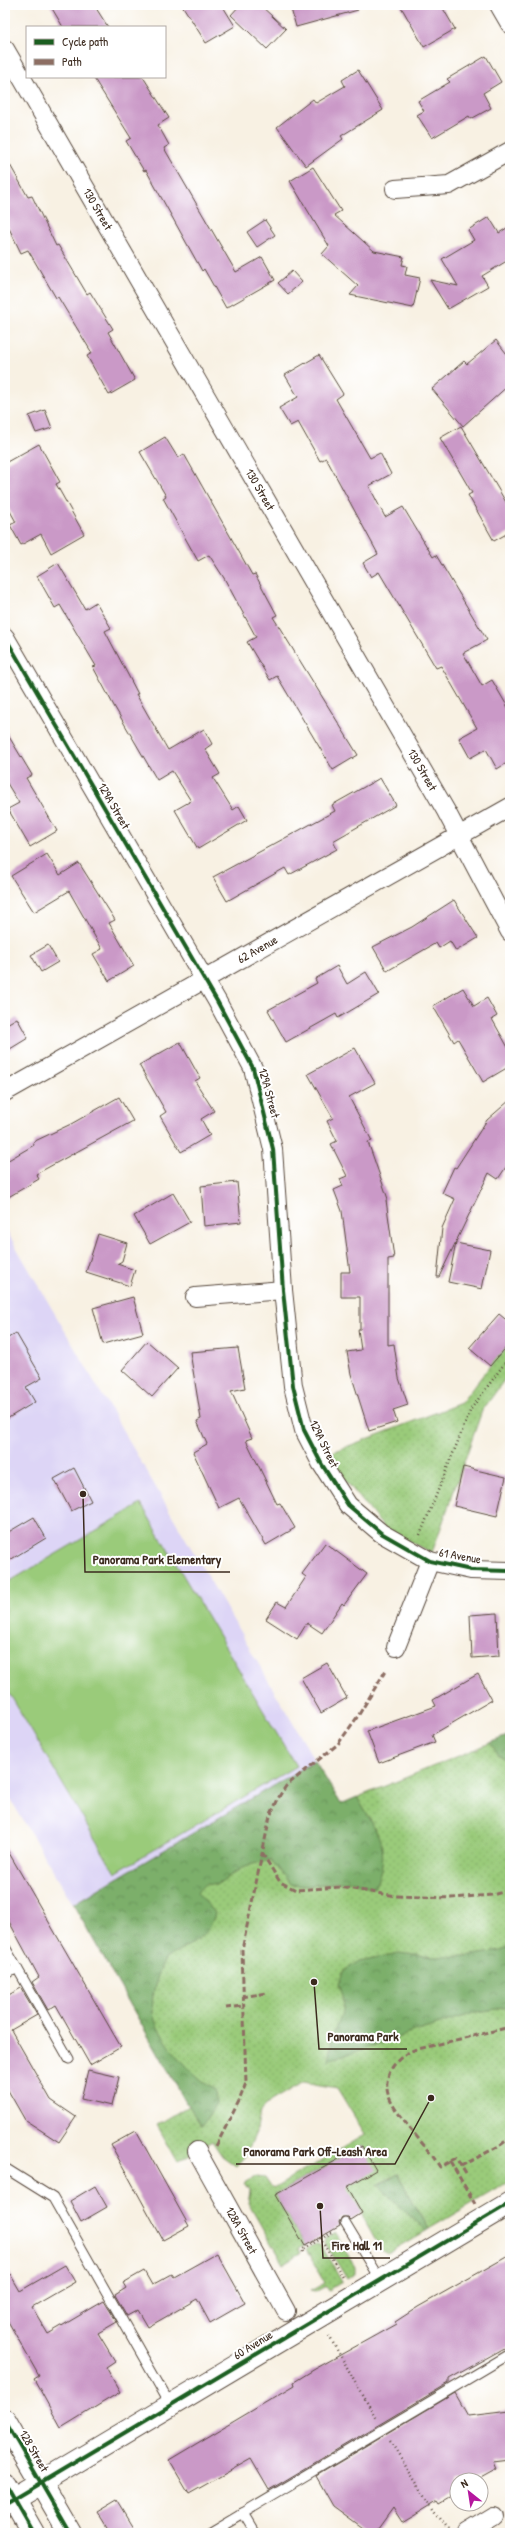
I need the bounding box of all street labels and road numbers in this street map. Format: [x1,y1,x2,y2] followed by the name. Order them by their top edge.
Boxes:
[79,185,117,234] street label: 130 Street
[242,465,280,514] street label: 130 Street
[404,746,442,795] street label: 130 Street
[94,779,135,833] street label: 129A Street
[234,931,281,967] street label: 62 Avenue
[255,1066,285,1121] street label: 129A Street
[306,1417,344,1471] street label: 129A Street
[438,1543,483,1568] street label: 61 Avenue
[222,2204,262,2258] street label: 128A Street
[230,2326,276,2363] street label: 60 Avenue
[16,2427,54,2476] street label: 128 Street

